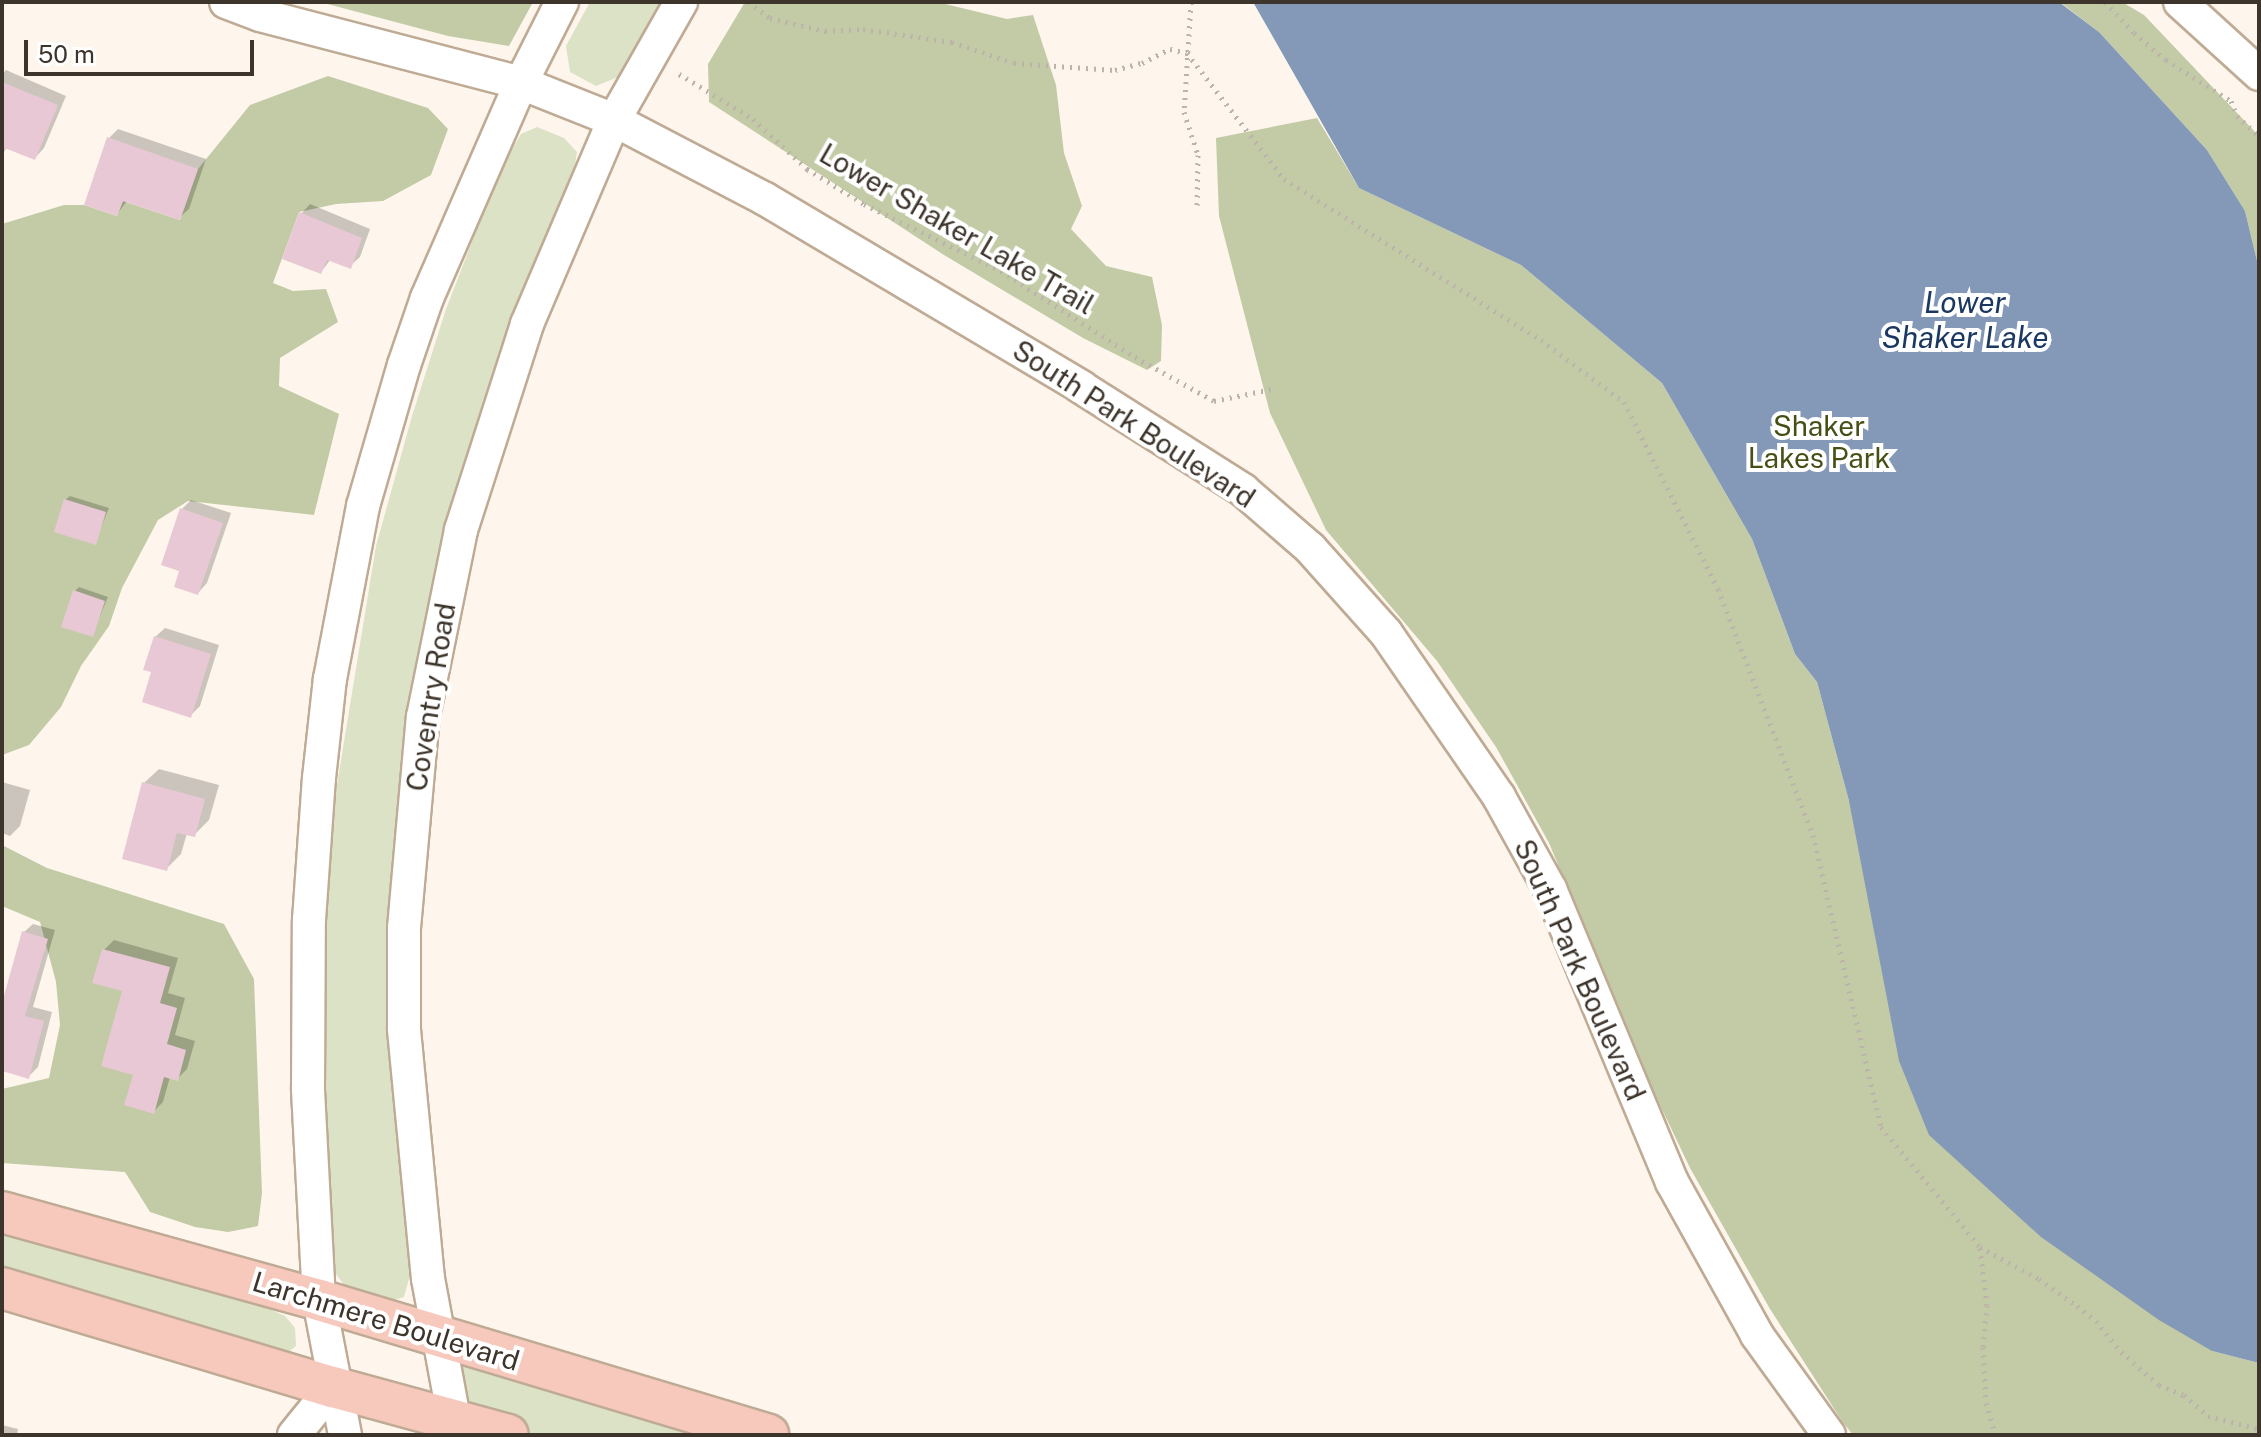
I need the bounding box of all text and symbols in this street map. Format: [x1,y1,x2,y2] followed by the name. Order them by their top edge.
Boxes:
[28,24,258,74] scale bar
[38,40,95,68] text: 50 m
[814,137,1100,321] street label: Lower Shaker Lake Trail
[1882,284,2048,354] water label: Lower Shaker Lake
[1006,333,1262,515] street label: South Park Boulevard
[1748,409,1890,475] park label: Shaker Lakes Park
[400,600,462,794] street label: Coventry Road
[1507,834,1653,1106] street label: South Park Boulevard
[248,1264,524,1378] street label: Larchmere Boulevard

